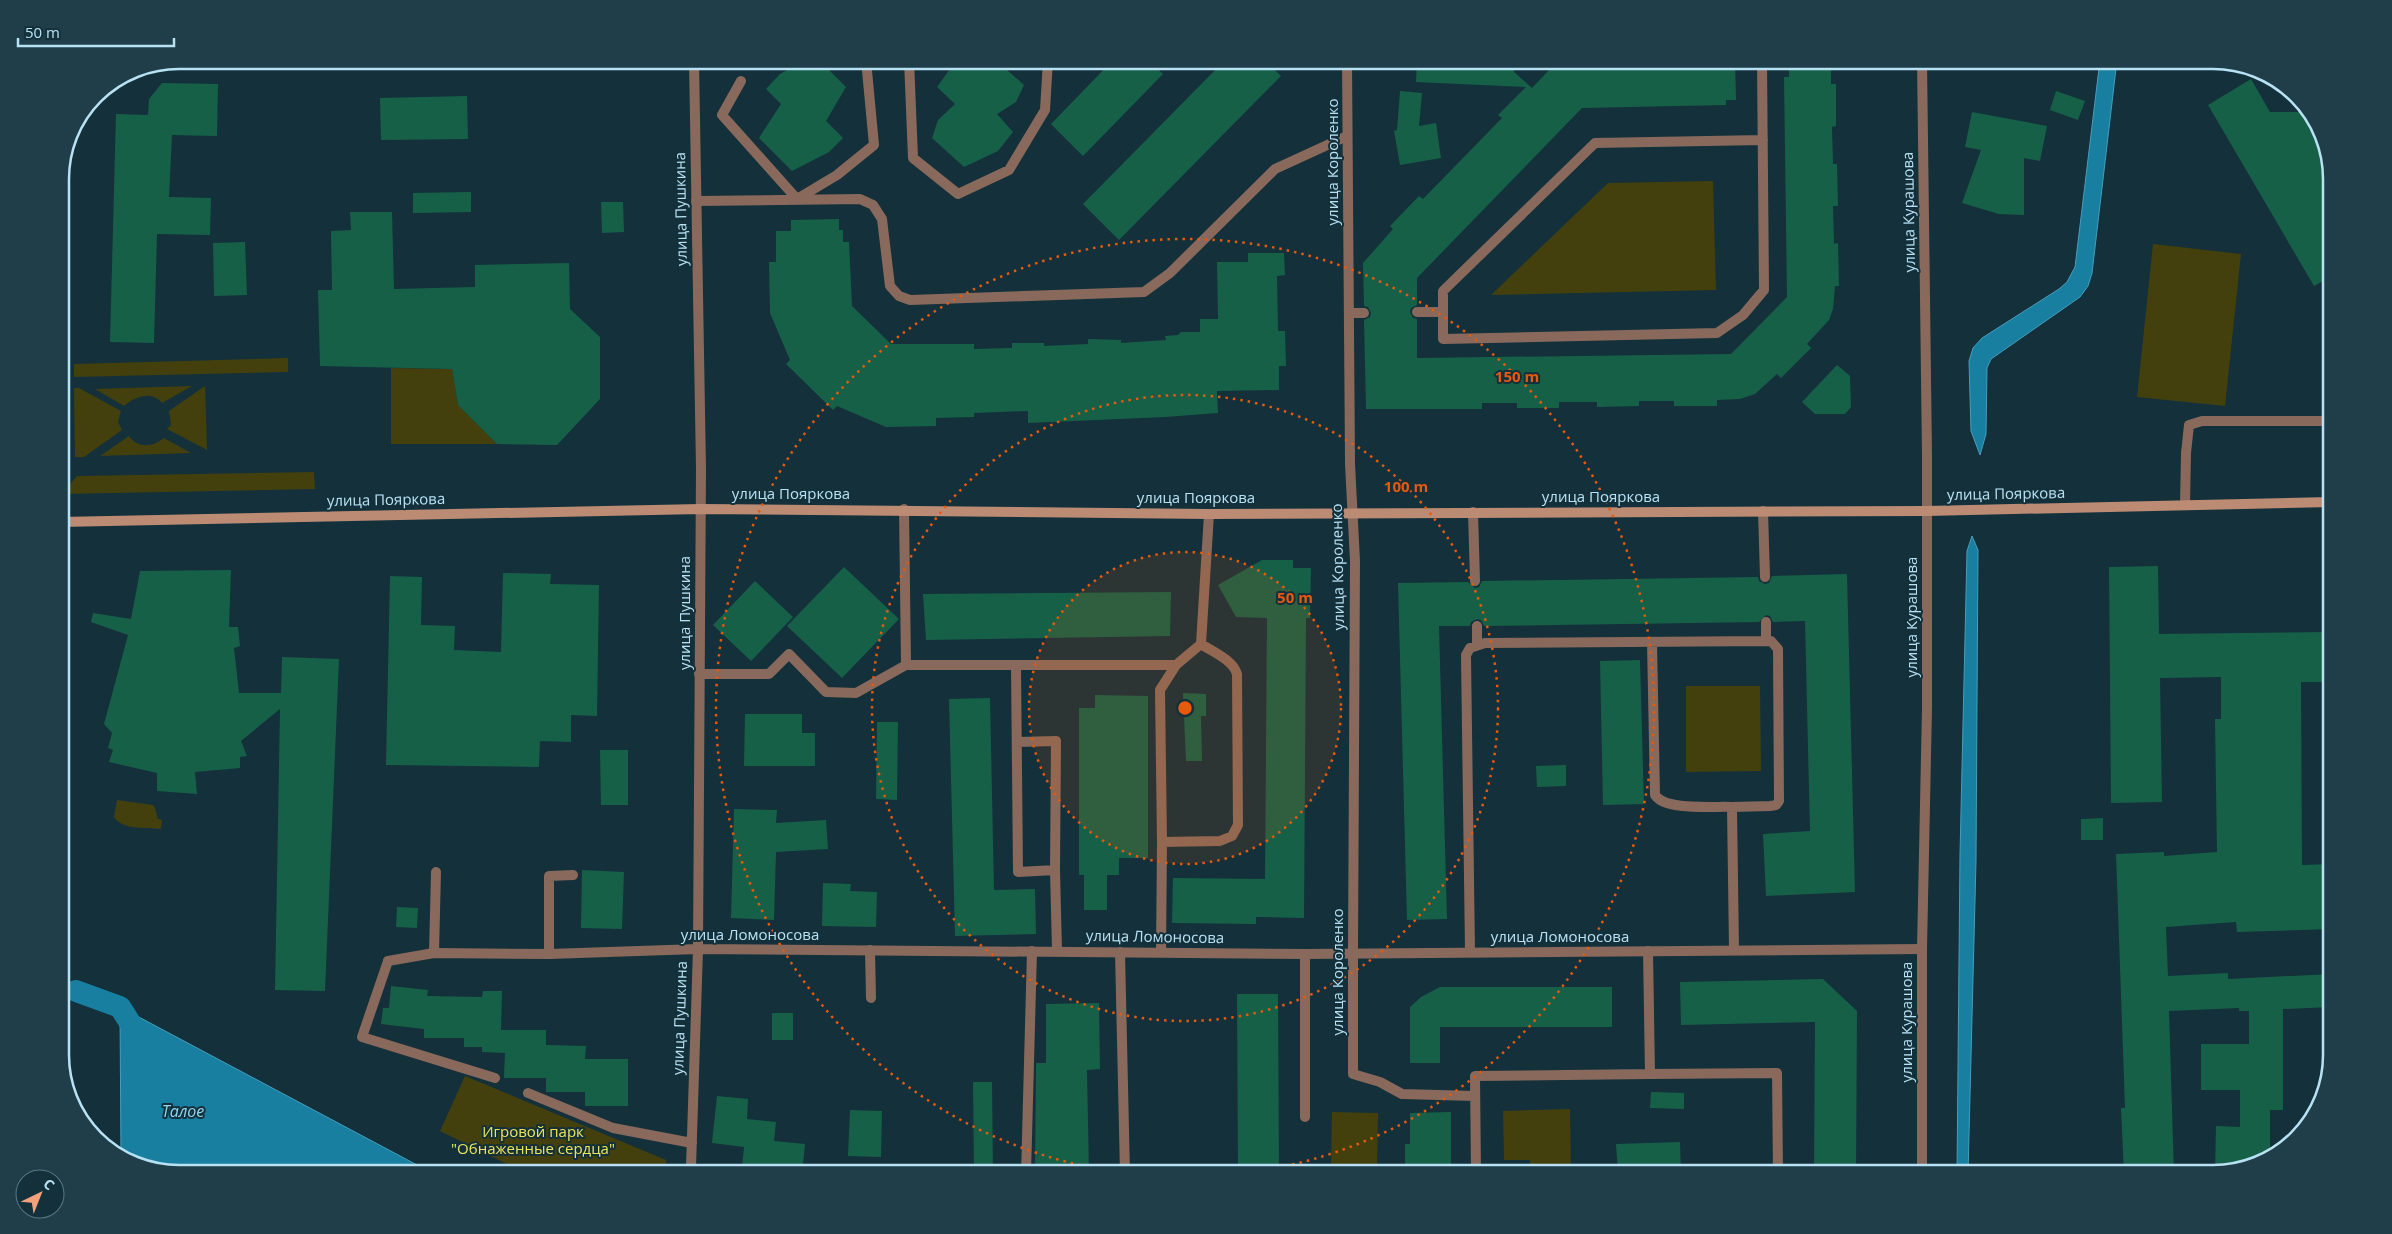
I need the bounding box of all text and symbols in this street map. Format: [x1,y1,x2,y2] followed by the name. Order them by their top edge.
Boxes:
[18,15,174,47] scale bar
[25,22,60,42] text: 50 m
[1322,99,1342,225] street label: улица Короленко
[1897,151,1919,273] street label: улица Курашова
[669,152,691,266] street label: улица Пушкина
[1495,366,1539,386] text: 150 m
[1384,476,1428,496] text: 100 m
[1947,482,2065,504] street label: улица Пояркова
[732,483,850,503] street label: улица Пояркова
[1542,486,1660,506] street label: улица Пояркова
[1137,487,1255,507] street label: улица Пояркова
[327,488,445,510] street label: улица Пояркова
[1326,503,1348,631] street label: улица Короленко
[674,556,694,670] street label: улица Пушкина
[1901,557,1921,677] street label: улица Курашова
[1277,587,1313,607] text: 50 m
[1176,699,1194,717] centre of rings
[1327,909,1347,1035] street label: улица Короленко
[681,924,819,944] street label: улица Ломоносова
[1086,925,1224,947] street label: улица Ломоносова
[1491,926,1629,946] street label: улица Ломоносова
[667,961,691,1075] street label: улица Пушкина
[1896,962,1916,1082] street label: улица Курашова
[162,1100,204,1122] water label: Талое
[451,1121,615,1158] park label: Игровой парк "Обнаженные сердца"
[15,1169,65,1219] north arrow
[39,1174,59,1194] text: С

